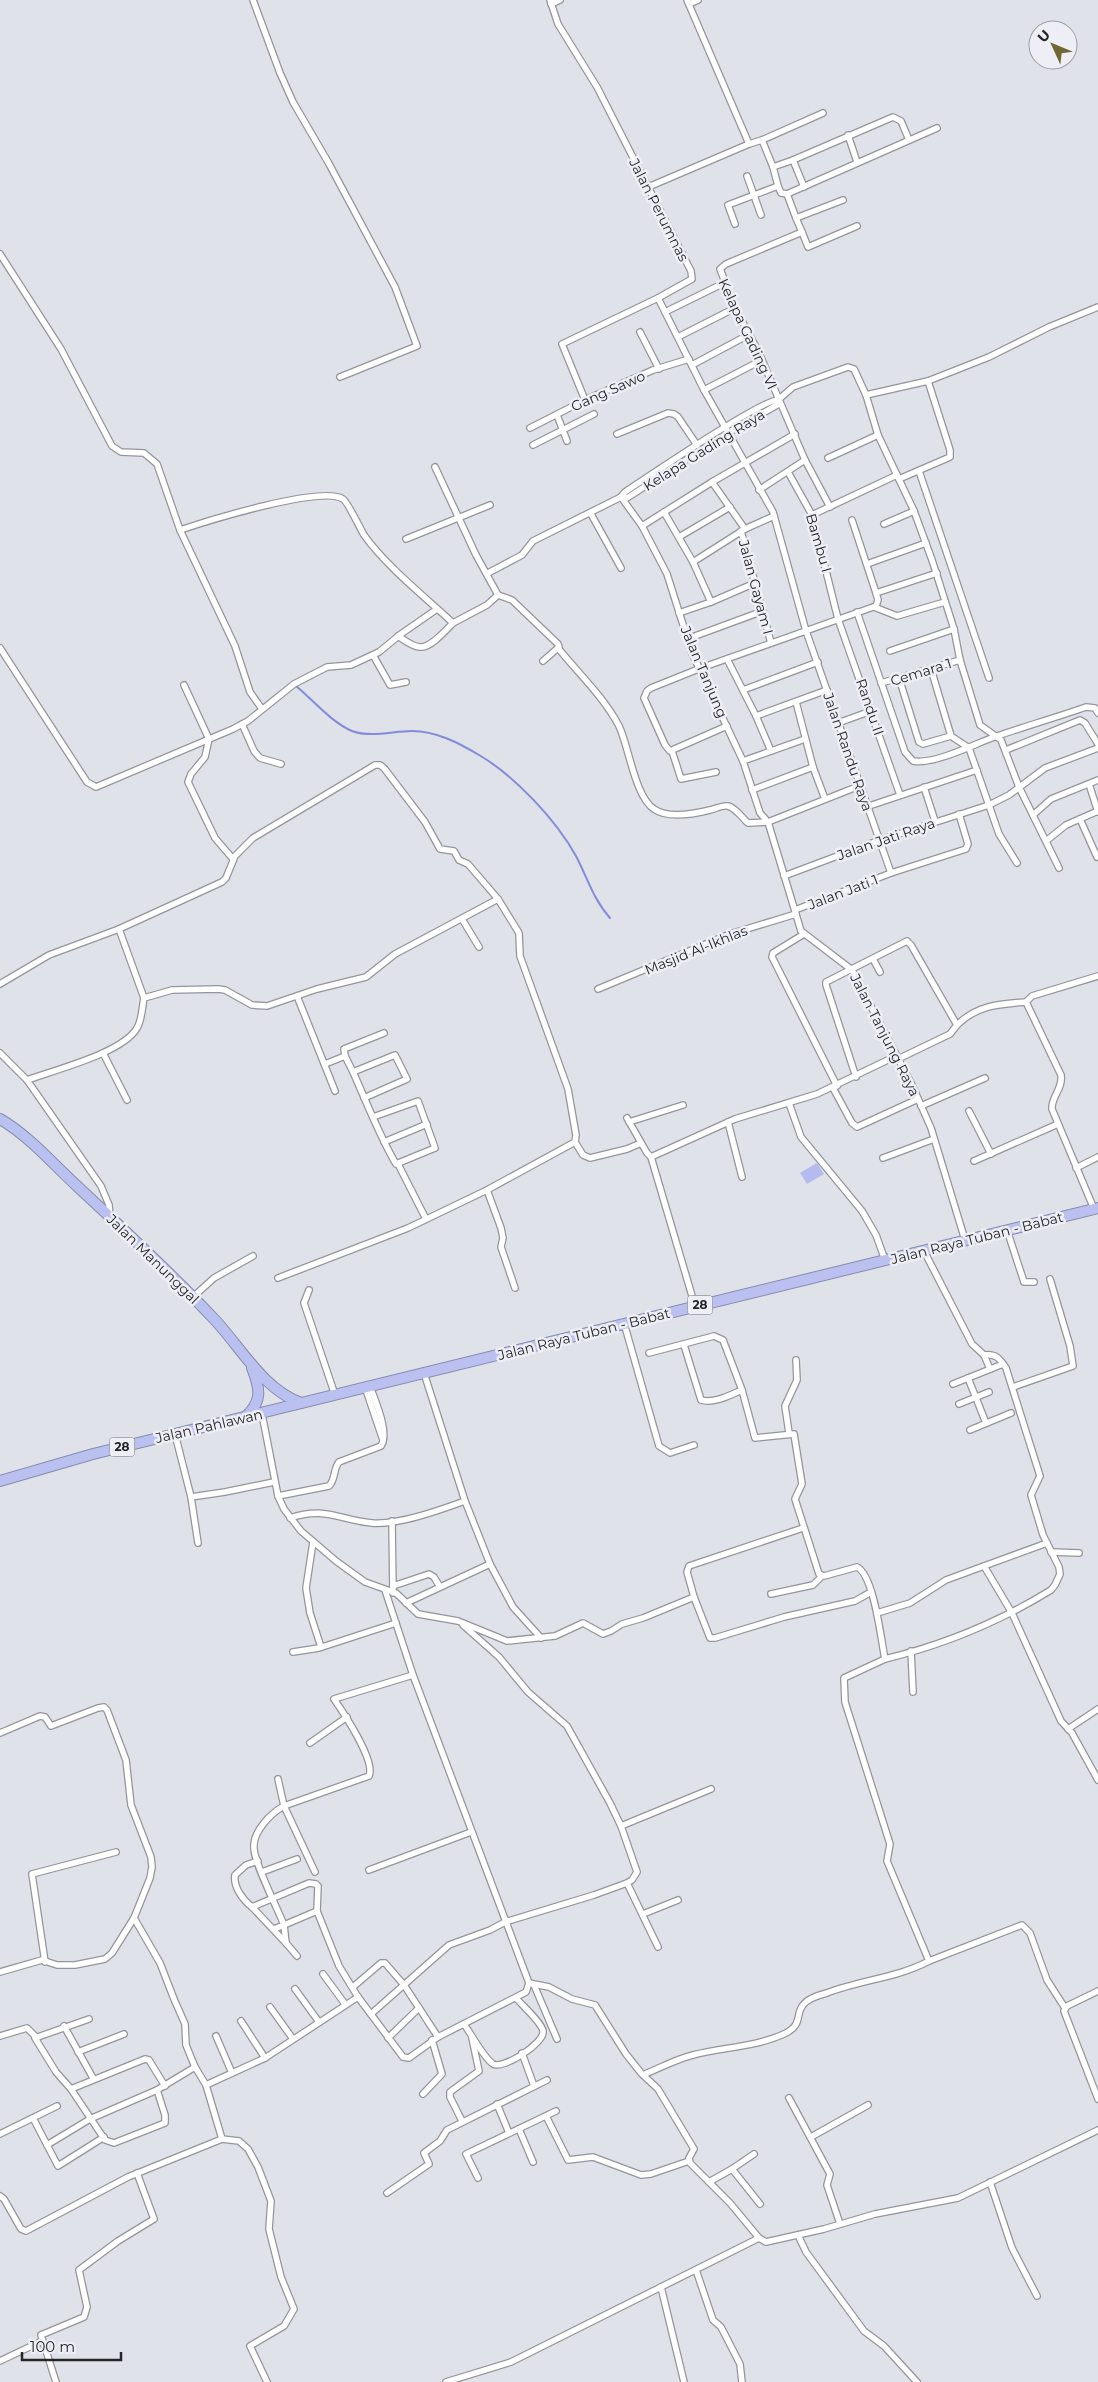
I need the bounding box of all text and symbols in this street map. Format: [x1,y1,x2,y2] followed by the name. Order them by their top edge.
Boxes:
[1028,20,1078,70] north arrow
[1033,26,1054,46] text: U
[625,155,693,265] street label: Jalan Perumnas
[714,276,782,392] street label: Kelapa Gading VI
[568,367,648,415] street label: Gang Sawo
[640,405,768,495] street label: Kelapa Gading Raya
[802,511,836,575] street label: Bambu I
[734,537,777,636] street label: Jalan Gayam I
[676,622,731,721] street label: Jalan Tanjung
[888,654,954,690] street label: Cemara 1
[852,676,888,738] street label: Randu II
[819,689,877,814] street label: Jalan Randu Raya
[834,814,937,865] street label: Jalan Jati Raya
[804,870,881,914] street label: Jalan Jati 1
[642,921,750,979] street label: Masjid Al-Ikhlas
[846,970,924,1099] street label: Jalan Tanjung Raya
[888,1208,1065,1268] street label: Jalan Raya Tuban - Babat
[102,1210,203,1308] street label: Jalan Manunggal
[688,1296,712,1314] road number: 28
[495,1304,672,1364] street label: Jalan Raya Tuban - Babat
[153,1405,264,1447] street label: Jalan Pahlawan
[110,1438,134,1456] road number: 28
[22,2330,121,2362] scale bar
[30,2337,75,2356] text: 100 m

